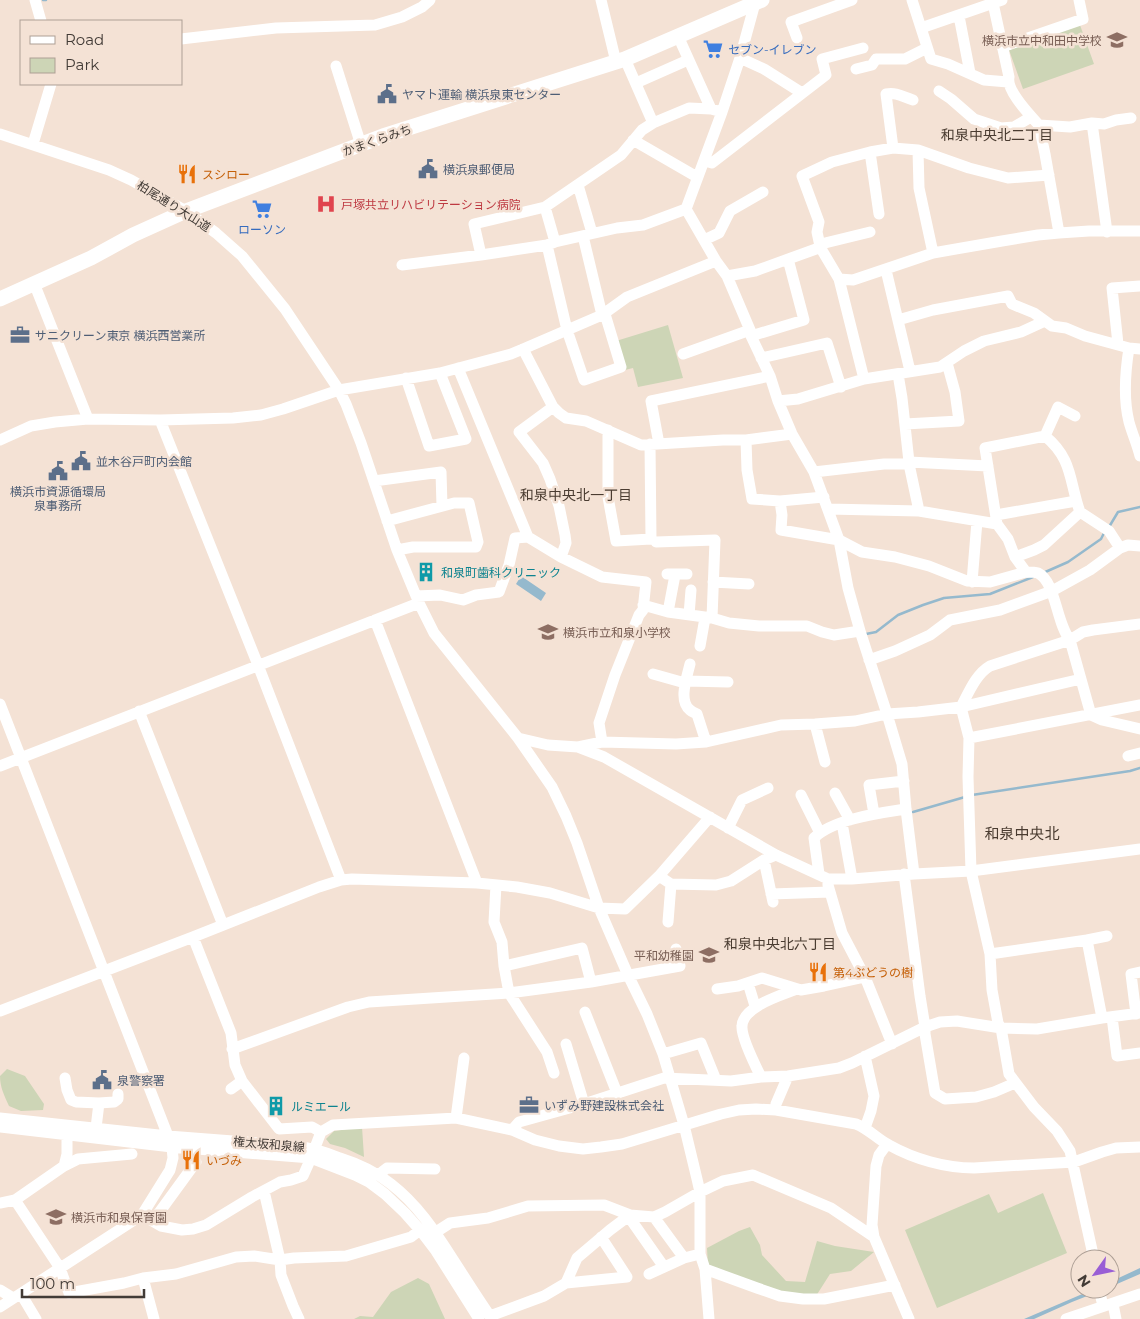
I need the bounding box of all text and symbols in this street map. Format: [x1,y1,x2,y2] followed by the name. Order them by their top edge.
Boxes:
[20,20,182,85] legend
[1106,29,1128,51] school or university icon: 横浜市立中和田中学校
[65,30,104,49] text: Road
[982,33,1102,48] place label: 横浜市立中和田中学校
[702,38,724,60] supermarket icon: セブン-イレブン
[728,42,817,57] place label: セブン-イレブン
[65,55,99,74] text: Park
[376,83,398,105] public building icon: ヤマト運輸 横浜泉東センター
[402,87,561,102] place label: ヤマト運輸 横浜泉東センター
[341,121,413,159] street label: かまくらみち
[941,126,1053,144] district label: 和泉中央北二丁目
[417,158,439,180] public building icon: 横浜泉郵便局
[443,162,515,177] place label: 横浜泉郵便局
[176,163,198,185] restaurant icon: スシロー
[202,167,250,182] place label: スシロー
[134,177,214,235] street label: 柏尾通り大山道
[315,193,337,215] hospital icon: 戸塚共立リハビリテーション病院
[341,197,521,212] place label: 戸塚共立リハビリテーション病院
[251,198,273,220] supermarket icon: ローソン
[238,222,286,237] place label: ローソン
[9,324,31,346] office icon: サニクリーン東京 横浜西営業所
[35,328,206,343] place label: サニクリーン東京 横浜西営業所
[70,450,92,472] public building icon: 並木谷戸町内会館
[96,454,192,469] place label: 並木谷戸町内会館
[47,460,69,482] public building icon: 横浜市資源循環局 泉事務所
[10,484,106,513] place label: 横浜市資源循環局 泉事務所
[520,486,632,504] district label: 和泉中央北一丁目
[415,561,437,583] building icon: 和泉町歯科クリニック
[441,565,561,580] place label: 和泉町歯科クリニック
[537,621,559,643] school or university icon: 横浜市立和泉小学校
[563,625,671,640] place label: 横浜市立和泉小学校
[984,824,1060,843] district label: 和泉中央北
[724,935,836,953] district label: 和泉中央北六丁目
[698,944,720,966] school or university icon: 平和幼稚園
[634,948,694,963] place label: 平和幼稚園
[807,961,829,983] restaurant icon: 第4ぶどうの樹
[833,965,913,980] place label: 第4ぶどうの樹
[91,1069,113,1091] public building icon: 泉警察署
[117,1073,165,1088] place label: 泉警察署
[518,1094,540,1116] office icon: いずみ野建設株式会社
[265,1095,287,1117] building icon: ルミエール
[544,1098,664,1113] place label: いずみ野建設株式会社
[291,1099,351,1114] place label: ルミエール
[232,1133,306,1155] street label: 権太坂和泉線
[180,1149,202,1171] restaurant icon: いづみ
[206,1153,242,1168] place label: いづみ
[45,1206,67,1228] school or university icon: 横浜市和泉保育園
[71,1210,167,1225] place label: 横浜市和泉保育園
[1070,1249,1120,1299] north arrow
[22,1266,145,1298] scale bar
[1073,1271,1095,1291] text: N
[30,1274,75,1293] text: 100 m

